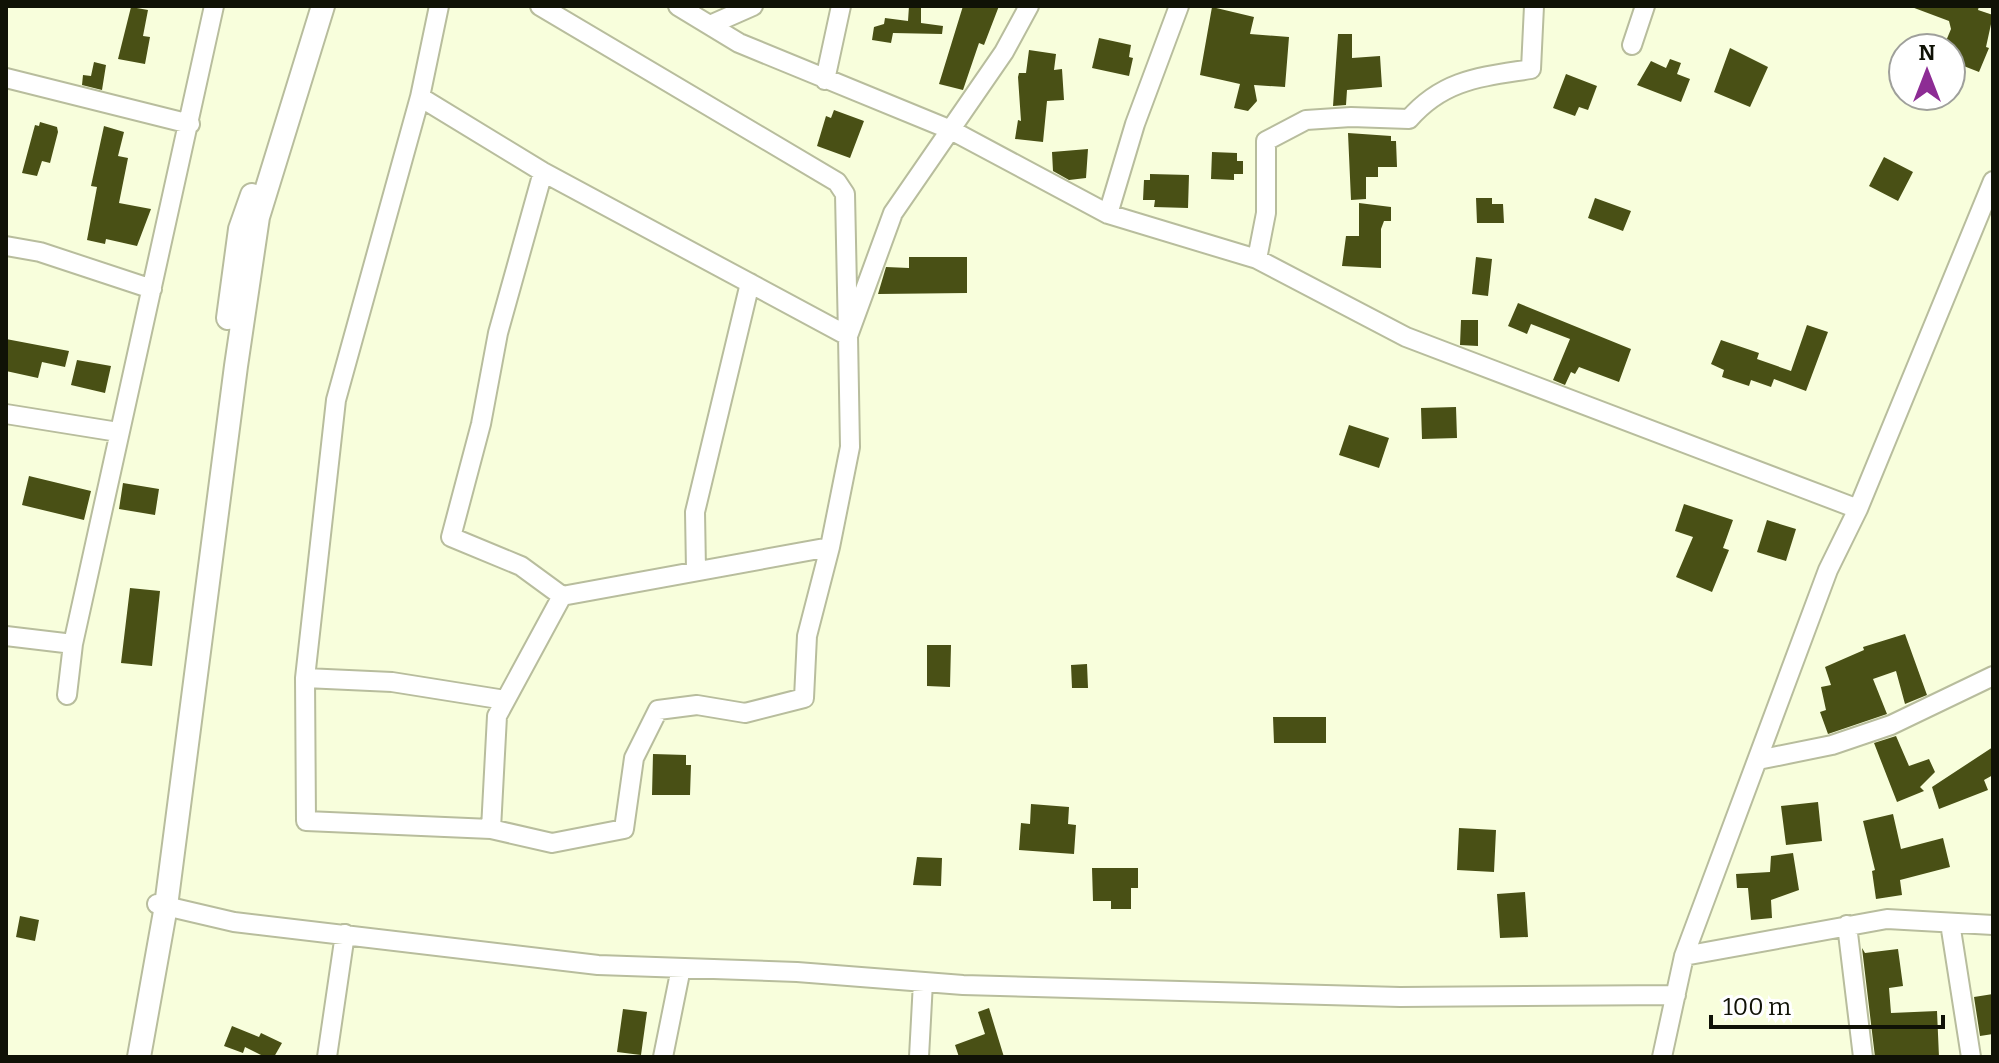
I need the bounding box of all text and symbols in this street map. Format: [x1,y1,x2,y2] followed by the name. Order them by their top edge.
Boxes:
[1887,32,1967,112] north arrow
[1919,39,1936,66] text: N
[1711,979,1943,1029] scale bar
[1723,993,1791,1021] text: 100 m

